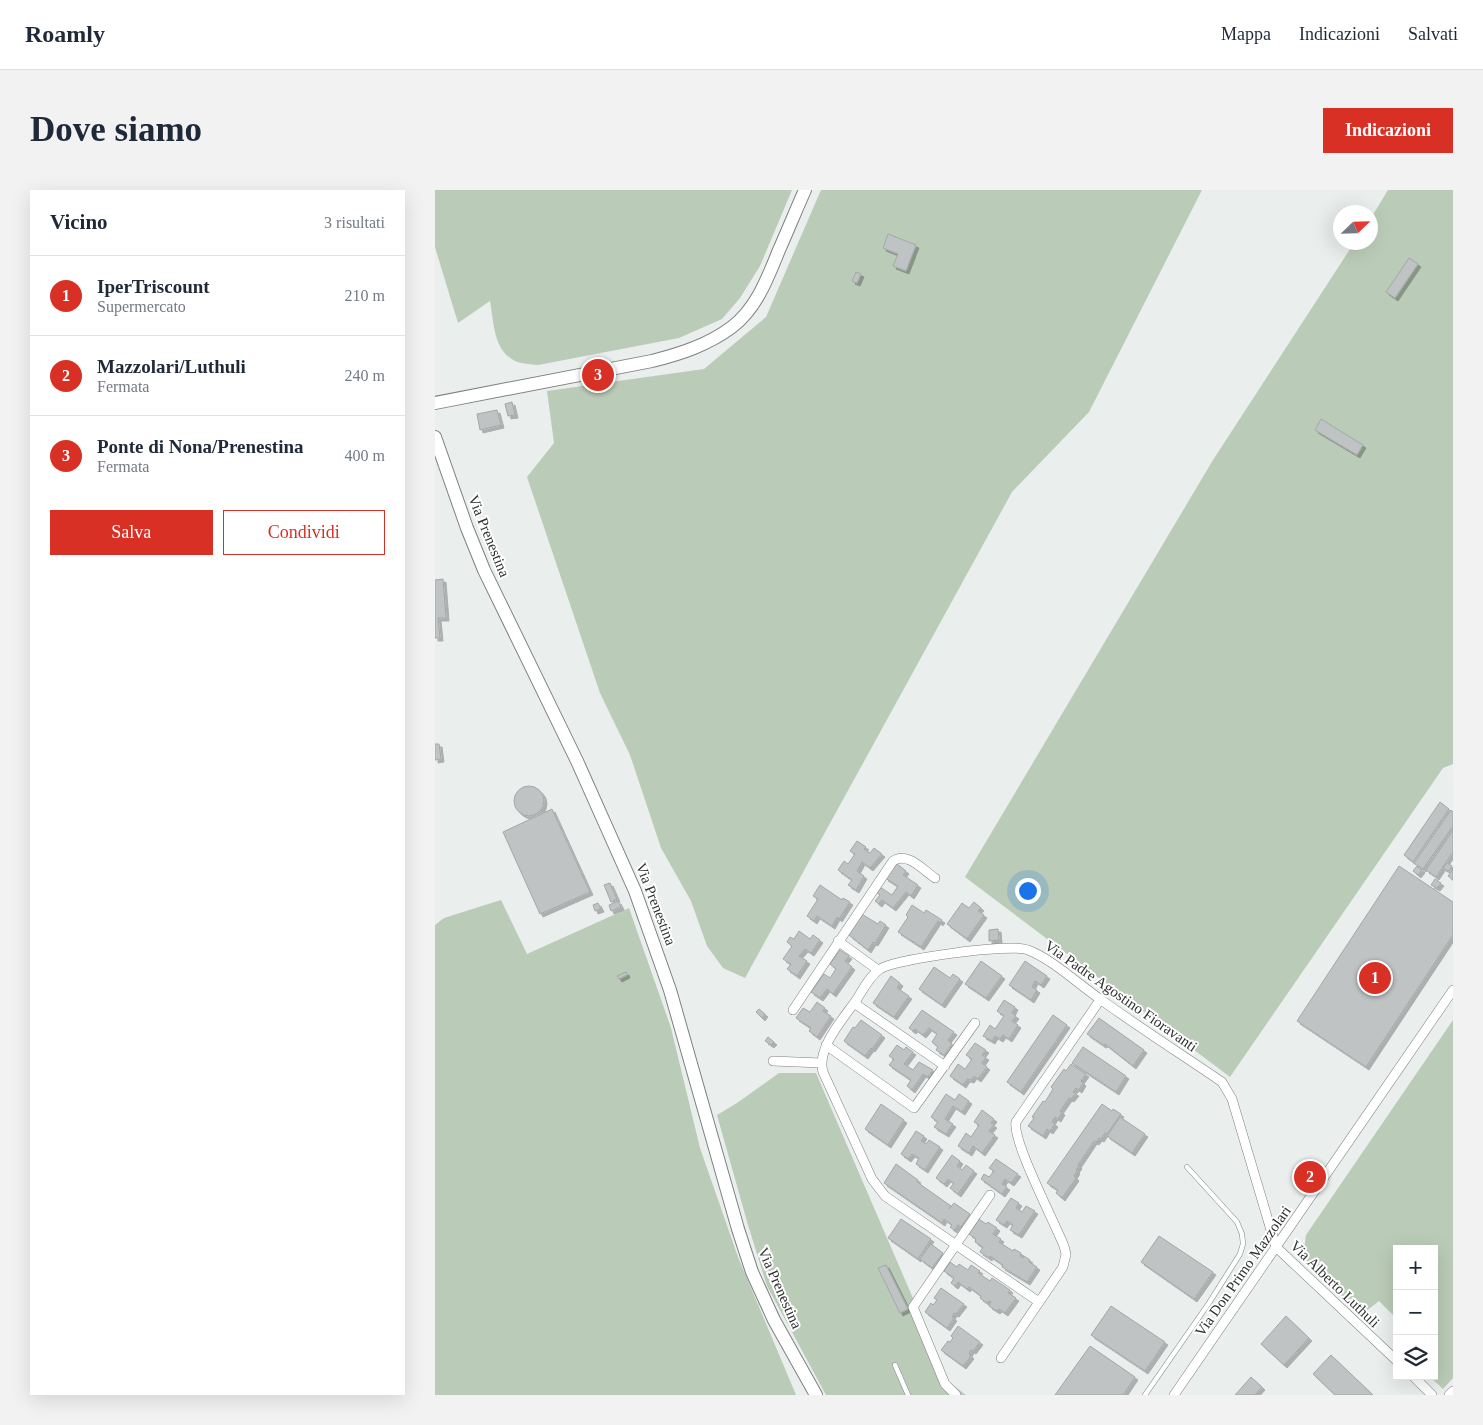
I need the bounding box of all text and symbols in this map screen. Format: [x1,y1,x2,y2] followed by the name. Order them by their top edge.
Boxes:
[25,21,105,47] text: Roamly
[1221,24,1271,44] text: Mappa
[1299,24,1380,44] text: Indicazioni
[1408,24,1458,44] text: Salvati
[1323,108,1453,153] button: Indicazioni
[30,110,202,149] text: Dove siamo
[1333,205,1378,250] north arrow
[50,210,108,234] text: Vicino
[324,214,385,231] text: 3 risultati
[97,276,210,297] text: IperTriscount
[62,287,70,304] text: 1
[345,287,385,304] text: 210 m
[97,298,186,315] text: Supermercato
[97,356,246,377] text: Mazzolari/Luthuli
[582,356,614,394] pin: 3
[62,367,70,384] text: 2
[345,367,385,384] text: 240 m
[97,378,149,395] text: Fermata
[97,436,304,457] text: Ponte di Nona/Prenestina
[62,447,70,464] text: 3
[345,447,385,464] text: 400 m
[97,458,149,475] text: Fermata
[465,493,513,580] street label: Via Prenestina
[50,510,213,555] button: Salva
[223,510,385,555] button: Condividi
[633,861,679,948] street label: Via Prenestina
[1015,878,1041,904] your location
[1042,937,1200,1055] street label: Via Padre Agostino Fioravanti
[1359,959,1391,997] pin: 1
[1294,1158,1326,1196] pin: 2
[1192,1203,1294,1339] street label: Via Don Primo Mazzolari
[1287,1237,1383,1331] street label: Via Alberto Luthuli
[755,1245,805,1331] street label: Via Prenestina
[1393,1245,1438,1380] map controls
[1393,1245,1438,1290] button: +
[1393,1290,1438,1335] button: −
[1393,1335,1438,1380] button: layers

